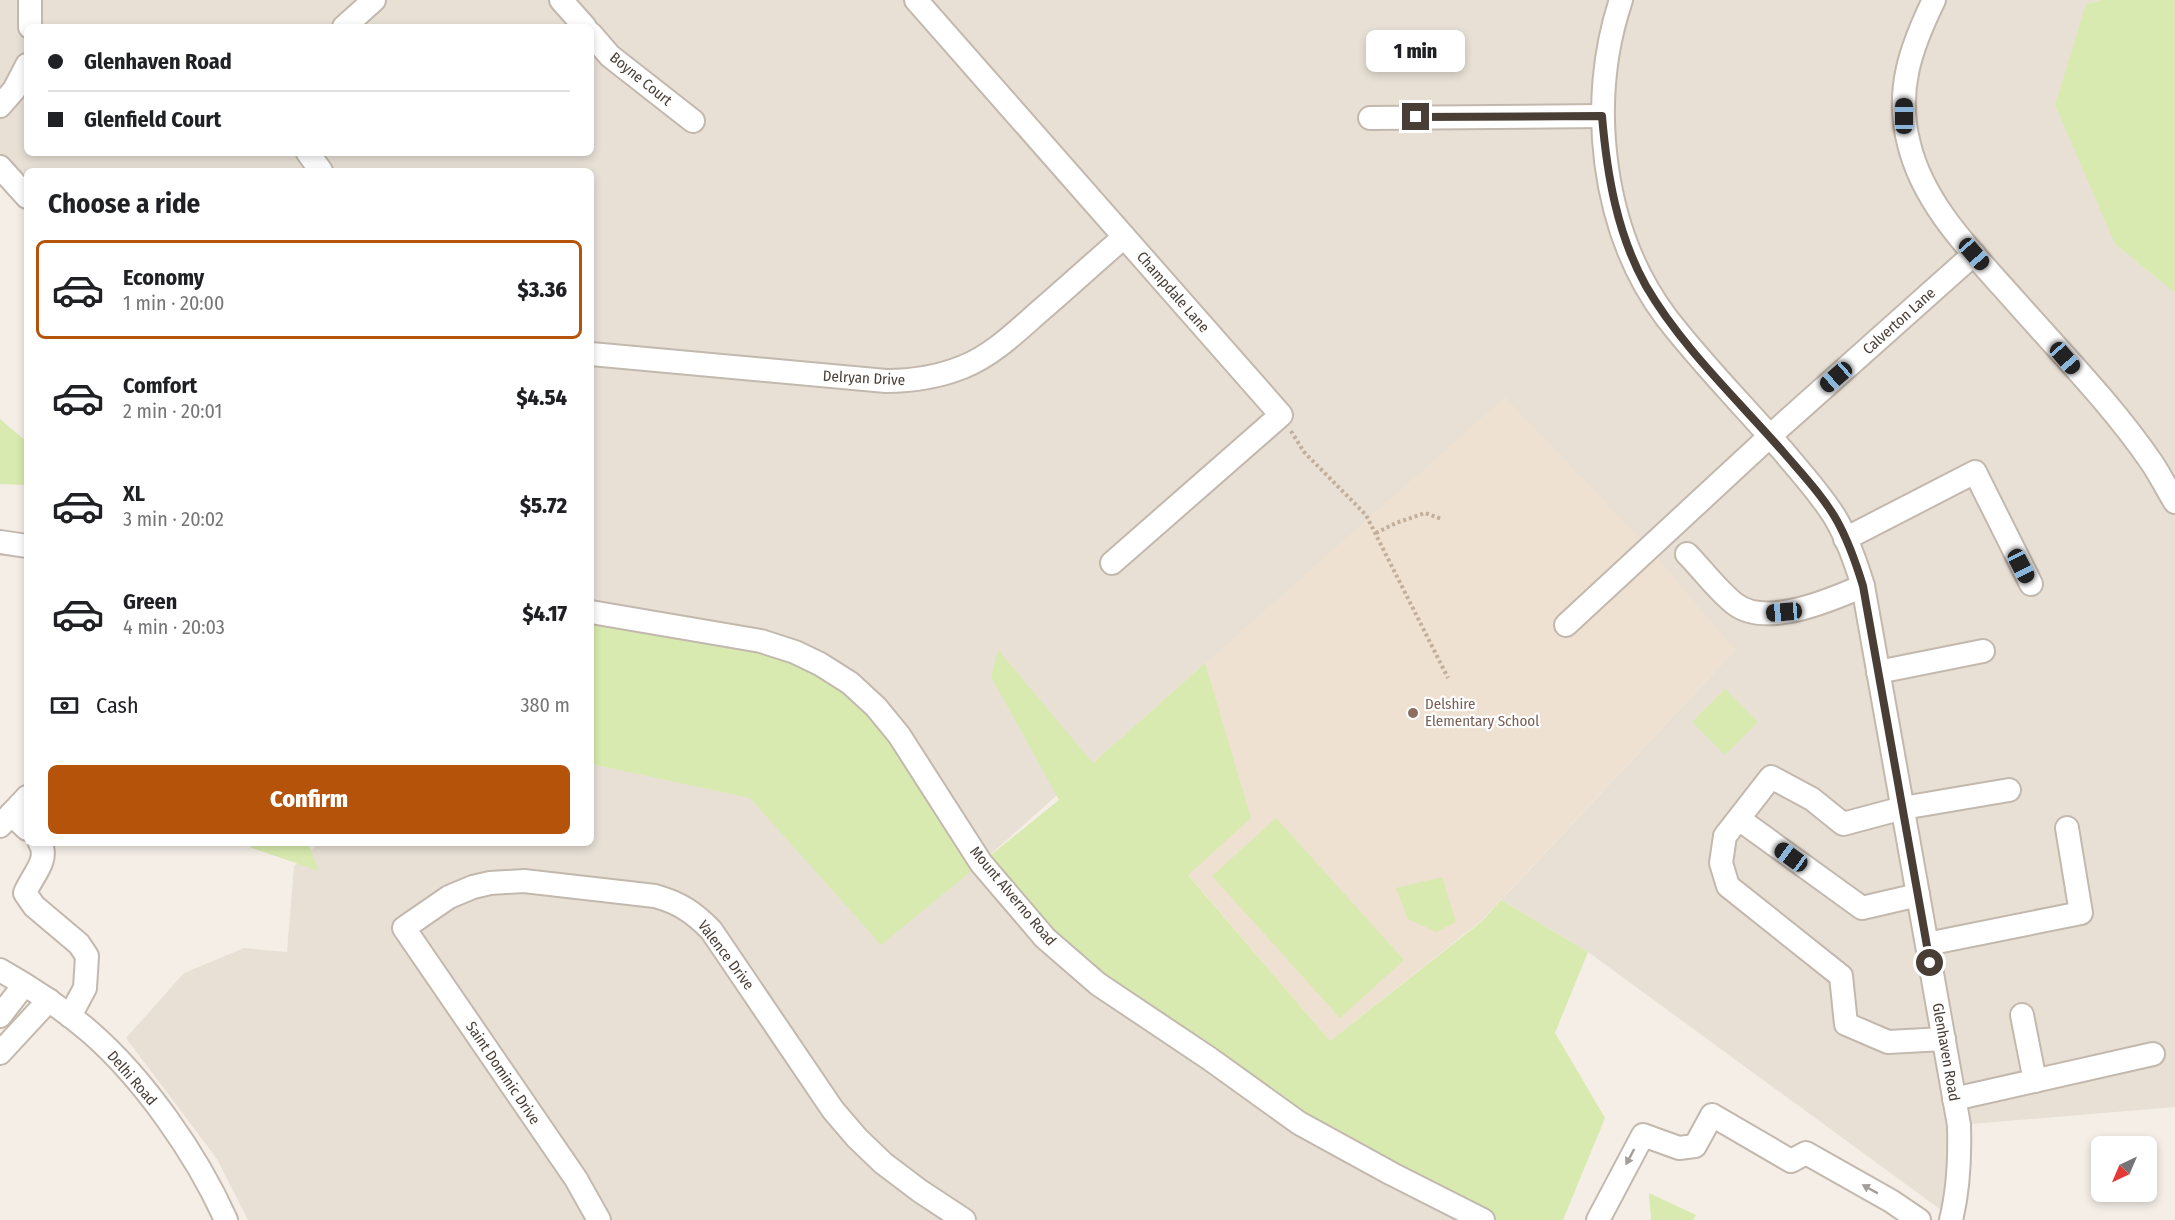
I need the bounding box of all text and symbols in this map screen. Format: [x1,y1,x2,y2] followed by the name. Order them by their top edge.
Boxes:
[1366,30,1466,72] callout: 1 min
[1394,39,1437,63] text: 1 min
[84,48,232,75] text: Glenhaven Road
[606,48,676,110] street label: Boyne Court
[1895,98,1913,134] car
[1402,103,1429,130] route end
[84,106,221,133] text: Glenfield Court
[48,188,200,220] text: Choose a ride
[1955,235,1993,273] car
[1133,248,1213,336] street label: Champdale Lane
[51,263,105,317] icon: car
[123,264,204,291] text: Economy
[518,276,567,303] text: $3.36
[1859,284,1939,358] street label: Calverton Lane
[123,291,224,315] text: 1 min · 20:00
[2046,339,2084,377] car
[1817,358,1855,396] car
[822,367,906,389] street label: Delryan Drive
[51,371,105,425] icon: car
[123,372,197,399] text: Comfort
[517,384,567,411] text: $4.54
[123,399,222,423] text: 2 min · 20:01
[51,479,105,533] icon: car
[123,480,145,507] text: XL
[520,492,567,519] text: $5.72
[123,507,224,531] text: 3 min · 20:02
[2005,546,2037,586] car
[51,587,105,641] icon: car
[123,588,177,615] text: Green
[522,600,567,627] text: $4.17
[1765,601,1803,623] car
[123,615,225,639] text: 4 min · 20:03
[48,689,81,722] icon: cash
[96,692,139,719] text: Cash
[520,693,570,717] text: 380 m
[1425,695,1539,730] place label: Delshire Elementary School
[1406,706,1420,720] marker: Delshire Elementary School
[48,765,570,834] button: Confirm
[1771,839,1811,875] car
[966,843,1060,949] street label: Mount Alverno Road
[694,917,758,993] street label: Valence Drive
[1916,949,1943,976] route start
[1929,1001,1963,1103] street label: Glenhaven Road
[462,1018,544,1128] street label: Saint Dominic Drive
[103,1047,161,1109] street label: Delhi Road
[2091,1136,2157,1202] north arrow
[2091,1136,2157,1202] map controls
[1625,1149,1635,1166] one-way arrow
[1861,1184,1878,1194] one-way arrow

